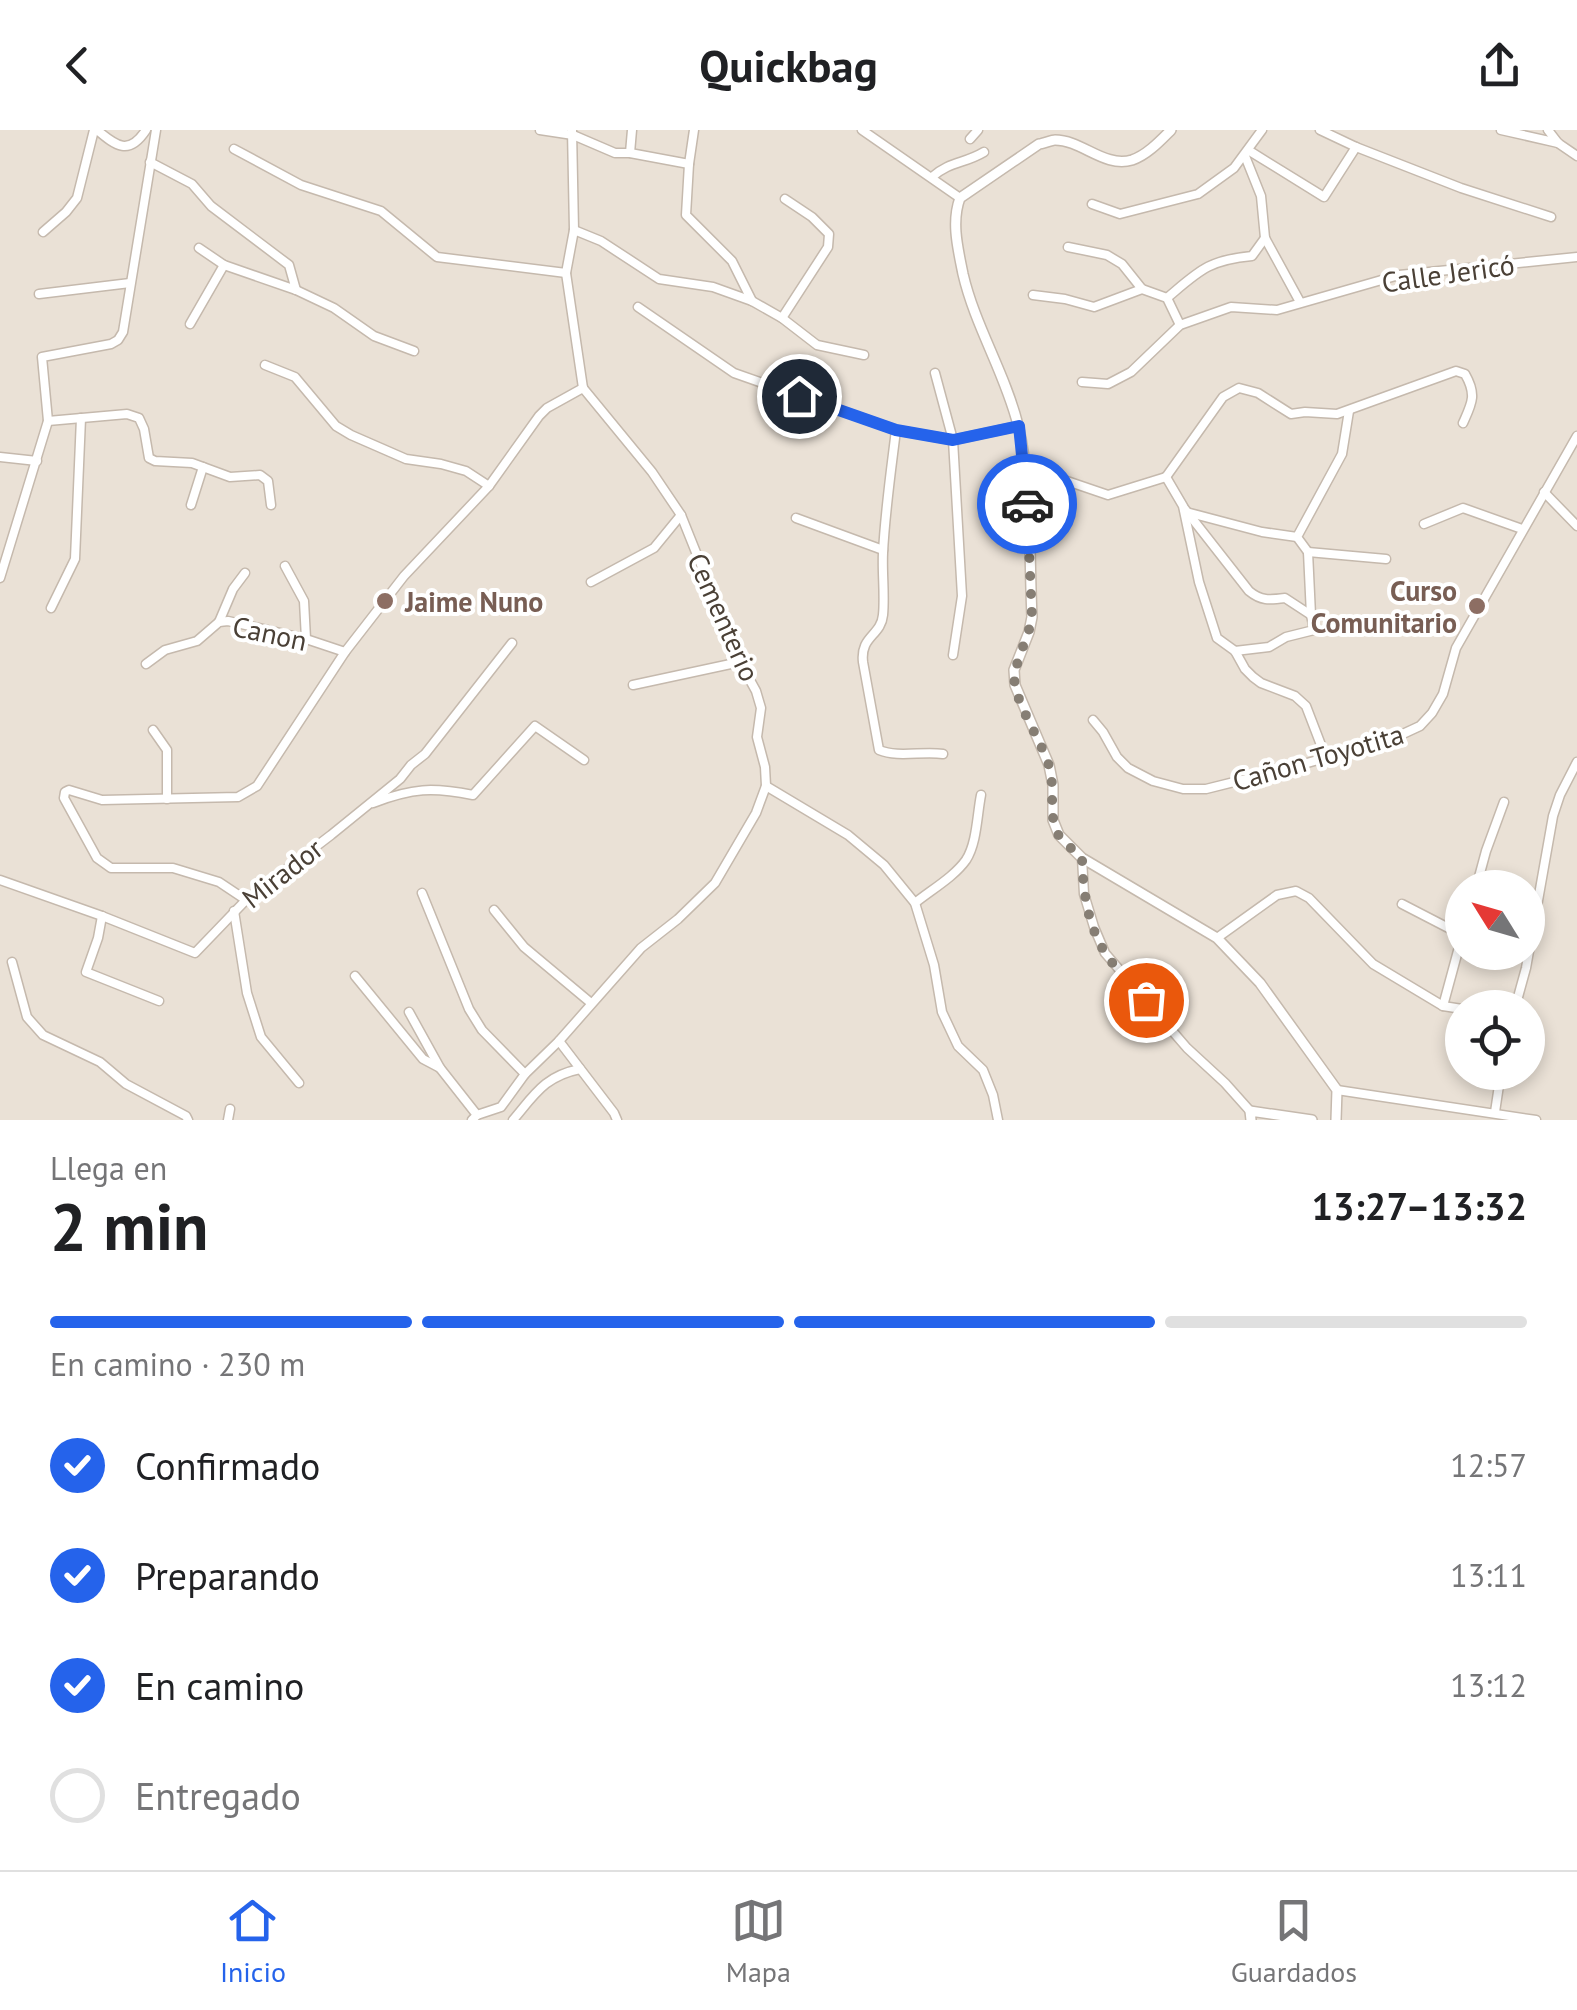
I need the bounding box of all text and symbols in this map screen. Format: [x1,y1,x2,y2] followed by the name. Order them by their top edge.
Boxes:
[699,36,878,94] text: Quickbag
[50,38,105,93] icon: back
[1472,38,1527,93] icon: share
[1379,245,1517,301] street label: Calle Jericó
[757,354,842,439] pin
[772,369,827,424] icon: home
[977,454,1077,554] courier
[1000,477,1055,532] icon: car
[679,547,769,687] street label: Cementerio
[1311,572,1457,641] place label: Curso Comunitario
[404,583,543,620] place label: Jaime Nuno
[374,590,396,612] marker: Jaime Nuno
[1466,595,1488,617] marker: Curso Comunitario
[229,607,311,659] street label: Canon
[1228,715,1408,799] street label: Cañon Toyotita
[234,830,330,916] street label: Mirador
[1445,870,1545,970] north arrow
[1445,870,1545,1090] map controls
[1104,958,1189,1043] pin
[1119,973,1174,1028] icon: bag
[1445,990,1545,1090] button: locate
[50,1147,167,1189] text: Llega en
[1312,1181,1527,1230] text: 13:27–13:32
[50,1184,209,1268] text: 2 min
[50,1343,305,1385] text: En camino · 230 m
[50,1438,105,1493] icon: check
[135,1441,320,1490] text: Confirmado
[1450,1444,1527,1486] text: 12:57
[50,1548,105,1603] icon: check
[135,1551,320,1600] text: Preparando
[1450,1554,1527,1596] text: 13:11
[50,1658,105,1713] icon: check
[135,1661,304,1710] text: En camino
[1450,1664,1527,1706] text: 13:12
[135,1771,301,1820] text: Entregado
[220,1893,286,1990] tab: Inicio
[726,1893,791,1990] tab: Mapa
[1231,1893,1357,1990] tab: Guardados

